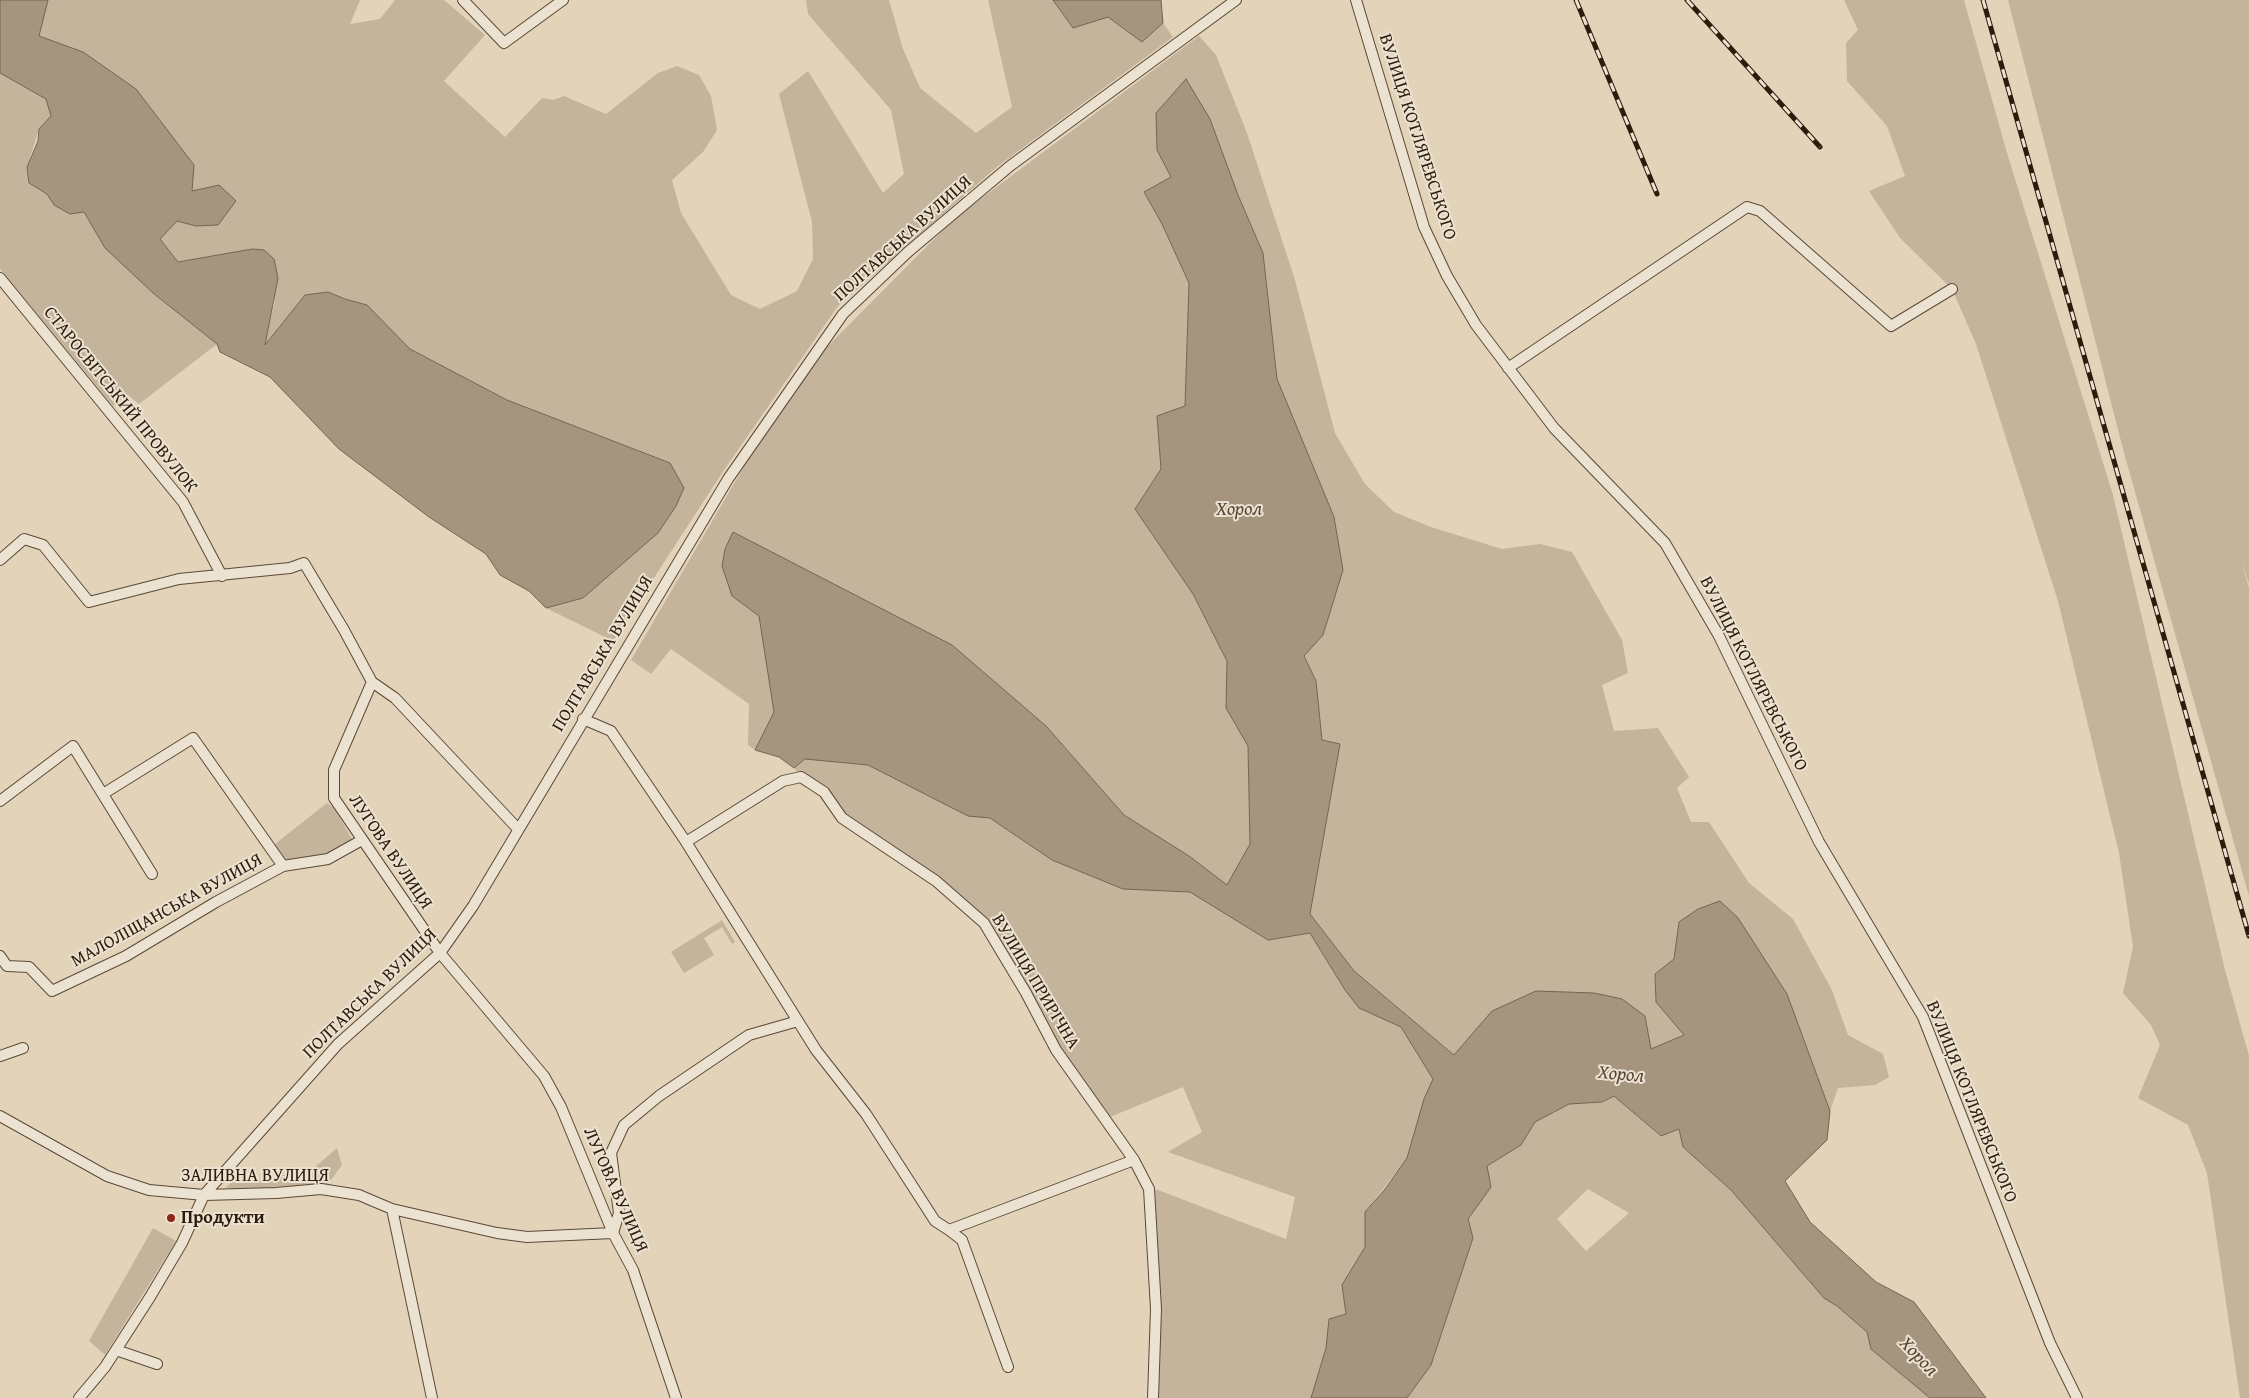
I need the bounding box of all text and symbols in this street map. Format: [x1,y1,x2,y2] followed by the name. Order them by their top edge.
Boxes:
[1373,31,1461,243] street label: ВУЛИЦЯ КОТЛЯРЕВСЬКОГО
[830,171,976,307] street label: ПОЛТАВСЬКА ВУЛИЦЯ
[38,303,202,497] street label: СТАРОСВІТСЬКИЙ ПРОВУЛОК
[1216,499,1262,521] water label: Хорол
[548,572,658,736] street label: ПОЛТАВСЬКА ВУЛИЦЯ
[1694,573,1812,775] street label: ВУЛИЦЯ КОТЛЯРЕВСЬКОГО
[344,790,436,914] street label: ЛУГОВА ВУЛИЦЯ
[68,849,266,973] street label: МАЛОЛІЩАНСЬКА ВУЛИЦЯ
[986,911,1084,1053] street label: ВУЛИЦЯ ПРИРІЧНА
[299,924,441,1064] street label: ПОЛТАВСЬКА ВУЛИЦЯ
[1921,998,2021,1206] street label: ВУЛИЦЯ КОТЛЯРЕВСЬКОГО
[1597,1062,1645,1088] water label: Хорол
[578,1124,652,1256] street label: ЛУГОВА ВУЛИЦЯ
[181,1165,329,1187] street label: ЗАЛИВНА ВУЛИЦЯ
[181,1207,265,1229] place label: Продукти
[165,1212,177,1224] marker: Продукти
[1894,1332,1942,1382] water label: Хорол

